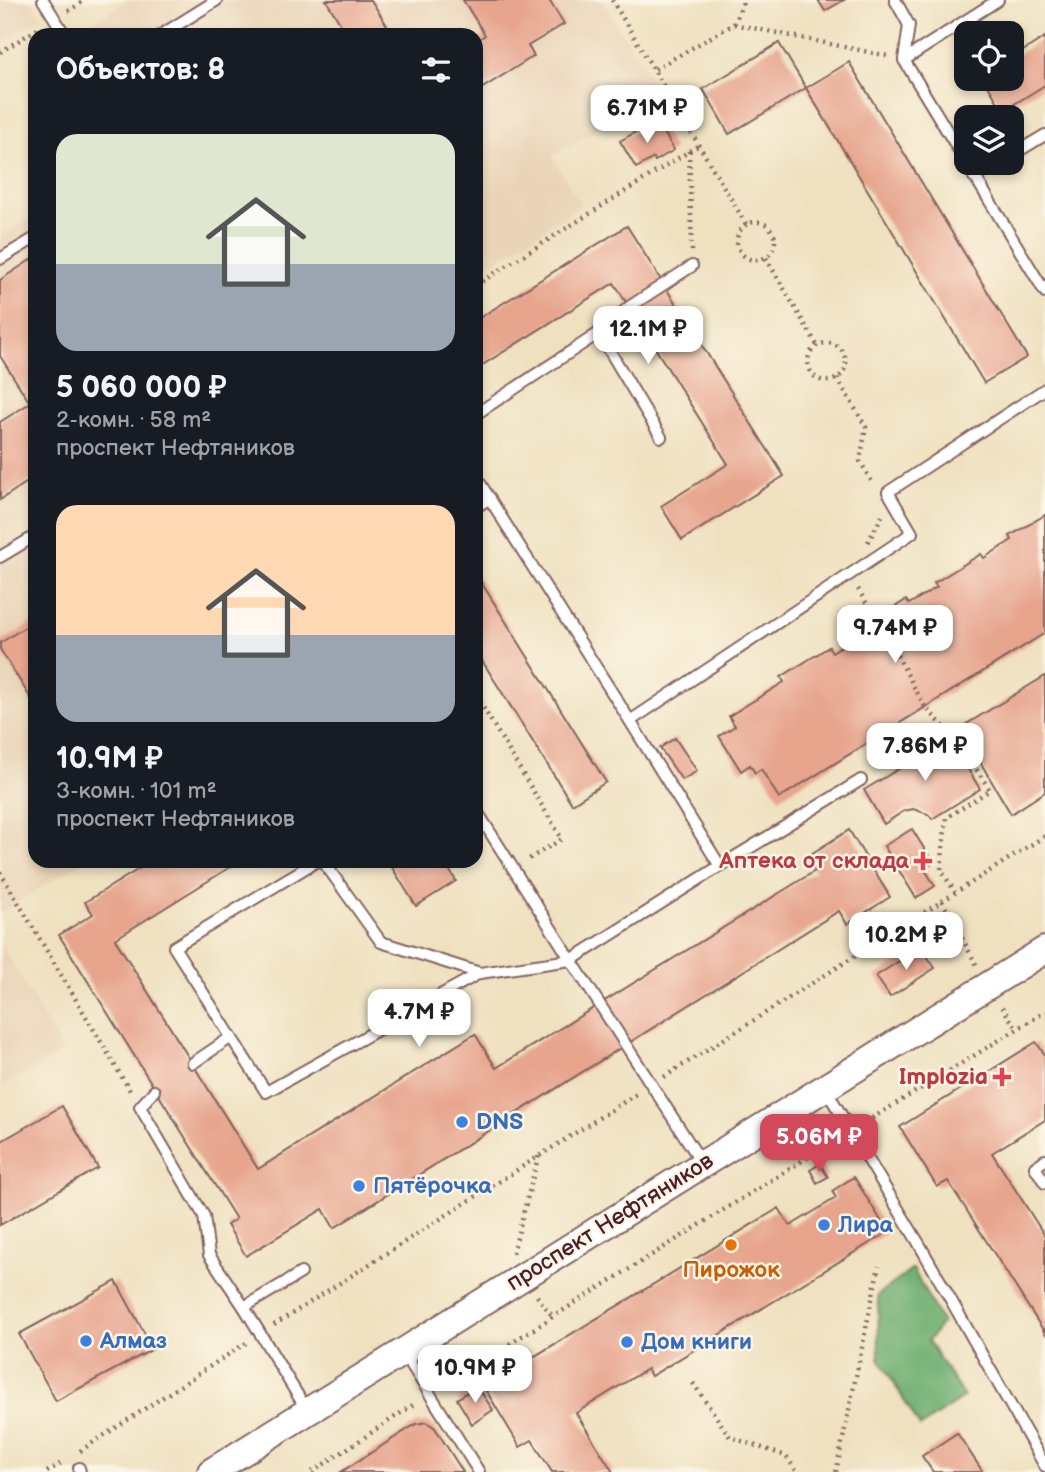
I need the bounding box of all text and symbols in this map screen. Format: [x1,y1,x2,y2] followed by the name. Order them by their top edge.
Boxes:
[954,21,1024,175] map controls
[954,21,1024,91] button: locate
[417,51,455,89] icon: filters
[56,52,225,88] text: Объектов: 8
[582,86,712,145] pin: 6.71M ₽
[607,94,687,122] text: 6.71M ₽
[954,105,1024,175] button: layers
[193,179,319,305] icon: home
[583,306,713,366] pin: 12.1M ₽
[609,315,687,343] text: 12.1M ₽
[56,370,227,406] text: 5 060 000 ₽
[56,406,211,434] text: 2-комн. · 58 m²
[56,434,295,462] text: проспект Нефтяников
[193,550,319,676] icon: home
[830,606,960,665] pin: 9.74M ₽
[853,614,937,642] text: 9.74M ₽
[860,724,990,783] pin: 7.86M ₽
[883,732,967,760] text: 7.86M ₽
[56,741,163,777] text: 10.9M ₽
[56,777,217,805] text: 3-комн. · 101 m²
[56,805,295,833] text: проспект Нефтяников
[718,847,910,875] place label: Аптека от склада
[915,853,931,869] marker: Аптека от склада
[841,912,971,972] pin: 10.2M ₽
[865,921,947,949] text: 10.2M ₽
[362,990,476,1049] pin: 4.7M ₽
[384,998,454,1026] text: 4.7M ₽
[899,1063,988,1091] place label: Implozia
[994,1069,1010,1085] marker: Implozia
[476,1108,523,1136] place label: DNS
[454,1114,470,1130] marker: DNS
[754,1114,884,1174] pin: 5.06M ₽
[776,1123,862,1151] text: 5.06M ₽
[501,1147,719,1297] street label: проспект Нефтяников
[373,1172,492,1200] place label: Пятёрочка
[351,1178,367,1194] marker: Пятёрочка
[837,1211,894,1239] place label: Лира
[816,1217,832,1233] marker: Лира
[723,1237,739,1253] marker: Пирожок
[682,1256,780,1284] place label: Пирожок
[99,1327,167,1355] place label: Алмаз
[641,1328,752,1356] place label: Дом книги
[78,1333,94,1349] marker: Алмаз
[619,1334,635,1350] marker: Дом книги
[410,1346,540,1405] pin: 10.9M ₽
[434,1354,516,1382] text: 10.9M ₽

